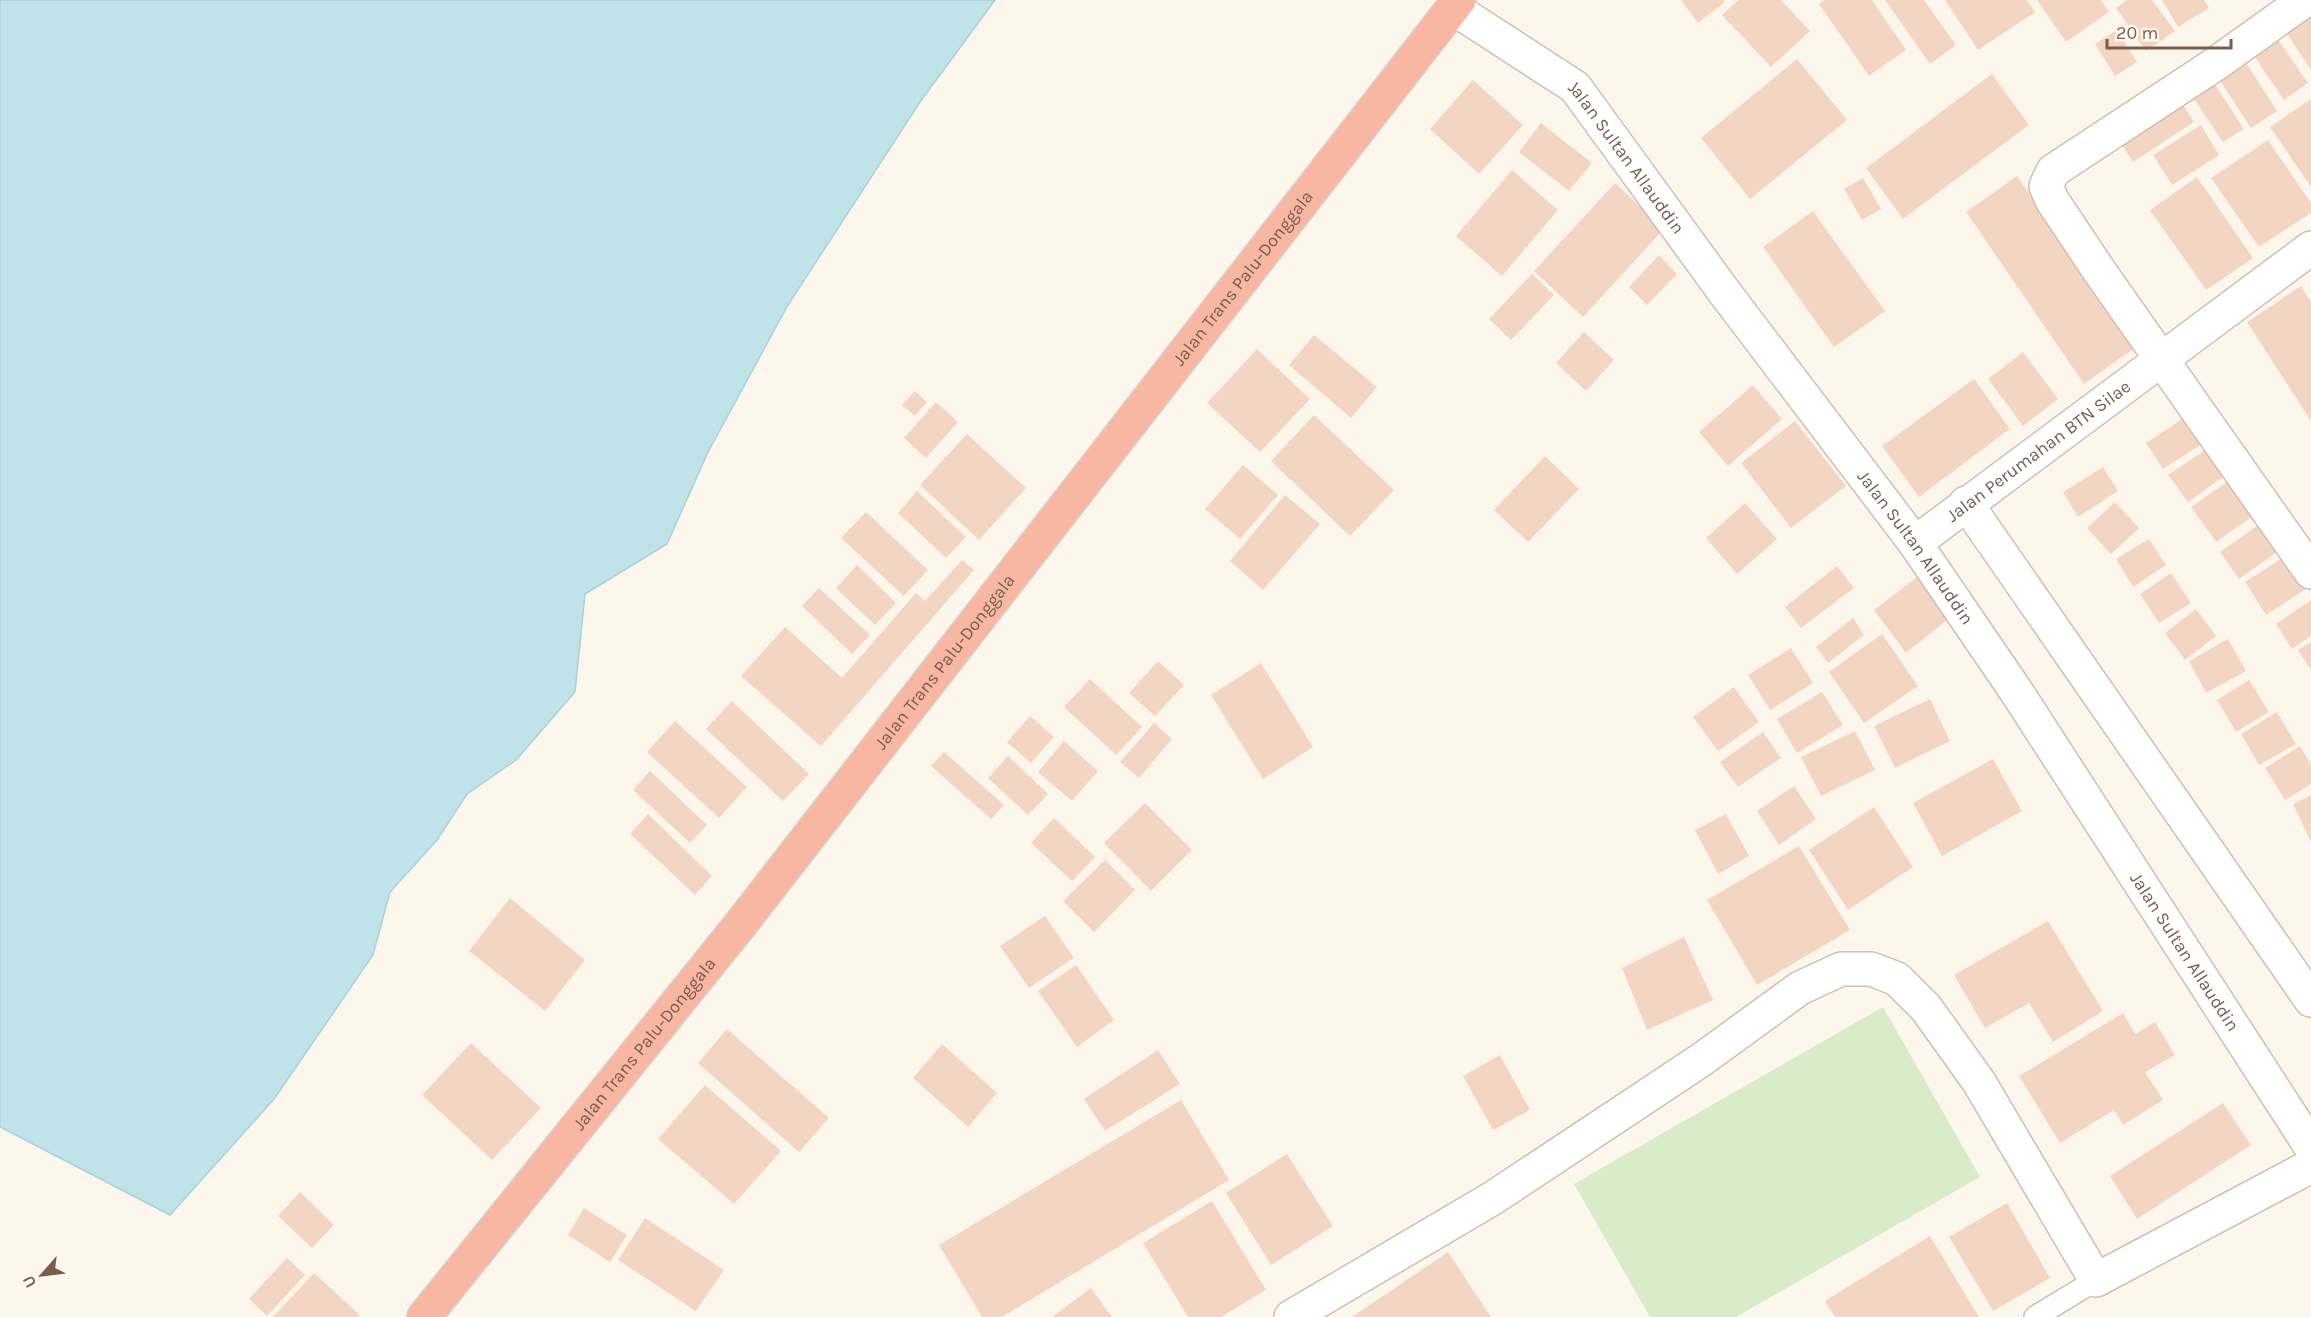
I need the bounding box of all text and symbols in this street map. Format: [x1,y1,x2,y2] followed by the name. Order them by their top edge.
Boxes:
[2107,12,2232,50] scale bar
[2116,22,2158,44] text: 20 m
[1564,75,1689,238] street label: Jalan Sultan Allauddin
[1168,186,1318,370] street label: Jalan Trans Palu-Donggala
[1942,375,2135,527] street label: Jalan Perumahan BTN Silae
[1853,466,1978,629] street label: Jalan Sultan Allauddin
[870,570,1020,754] street label: Jalan Trans Palu-Donggala
[2125,868,2244,1035] street label: Jalan Sultan Allauddin
[568,953,721,1135] street label: Jalan Trans Palu-Donggala
[12,1245,72,1305] north arrow
[18,1272,40,1291] text: U

